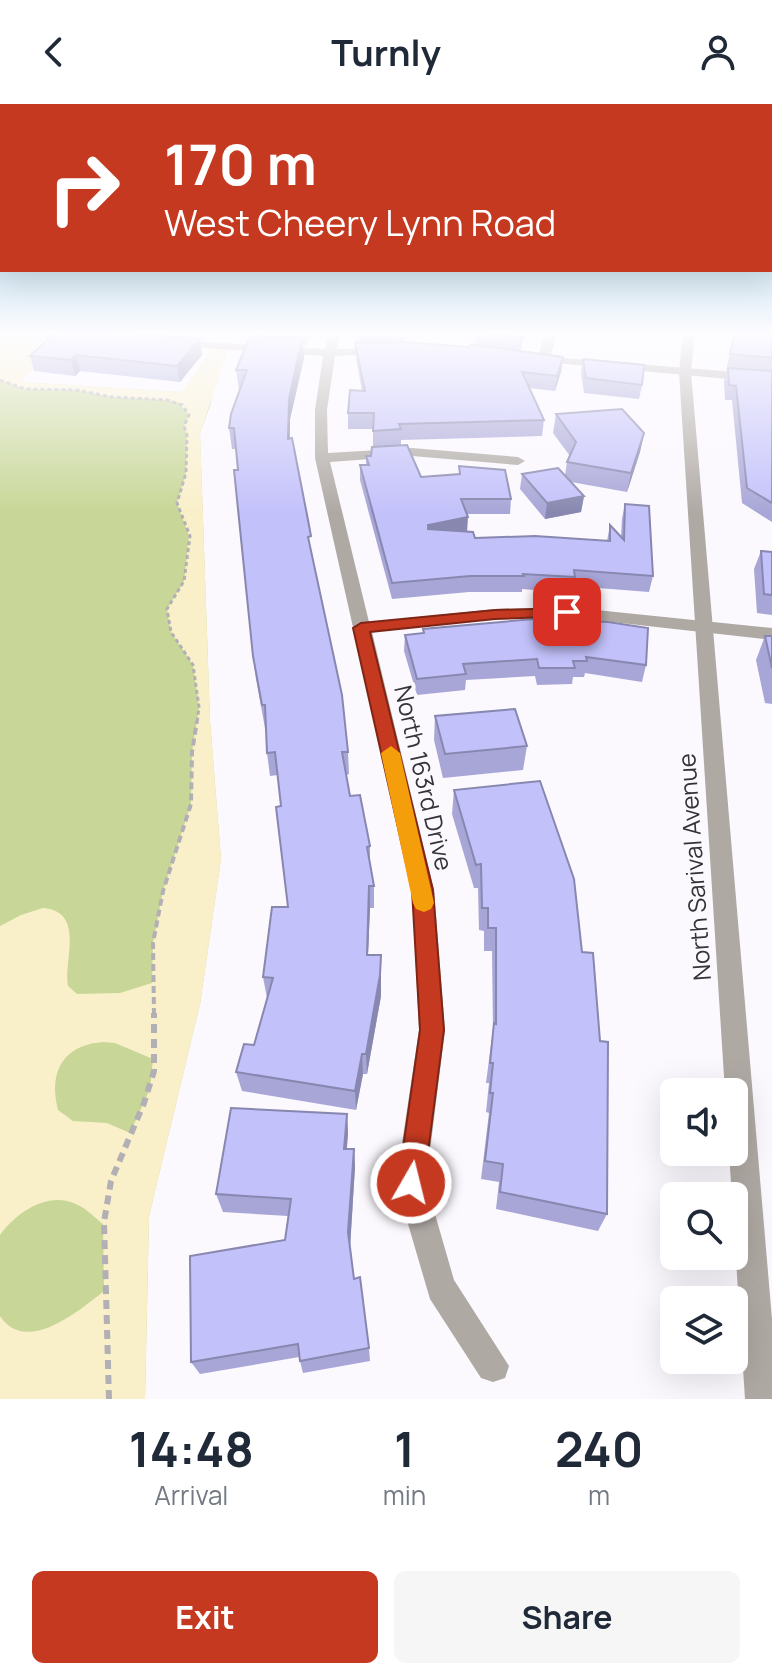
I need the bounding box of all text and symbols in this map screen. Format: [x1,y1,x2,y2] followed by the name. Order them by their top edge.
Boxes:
[331,28,441,77] text: Turnly
[32,30,76,74] icon: back
[696,30,740,74] icon: person
[164,125,317,202] text: 170 m
[32,136,136,240] icon: right
[164,198,556,247] text: West Cheery Lynn Road
[533,578,601,646] pin
[545,590,589,634] icon: arrive
[387,682,462,873] street label: North 163rd Drive
[669,752,718,982] street label: North Sarival Avenue
[660,1078,748,1374] map controls
[660,1078,748,1166] button: sound
[369,1141,453,1225] position arrow
[660,1182,748,1270] button: search
[660,1286,748,1374] button: layers
[129,1416,254,1481] text: 14:48
[394,1416,415,1481] text: 1
[555,1416,643,1481] text: 240
[154,1477,228,1513] text: Arrival
[383,1477,426,1513] text: min
[588,1477,610,1513] text: m
[32,1571,378,1663] button: Exit
[394,1571,740,1663] button: Share

